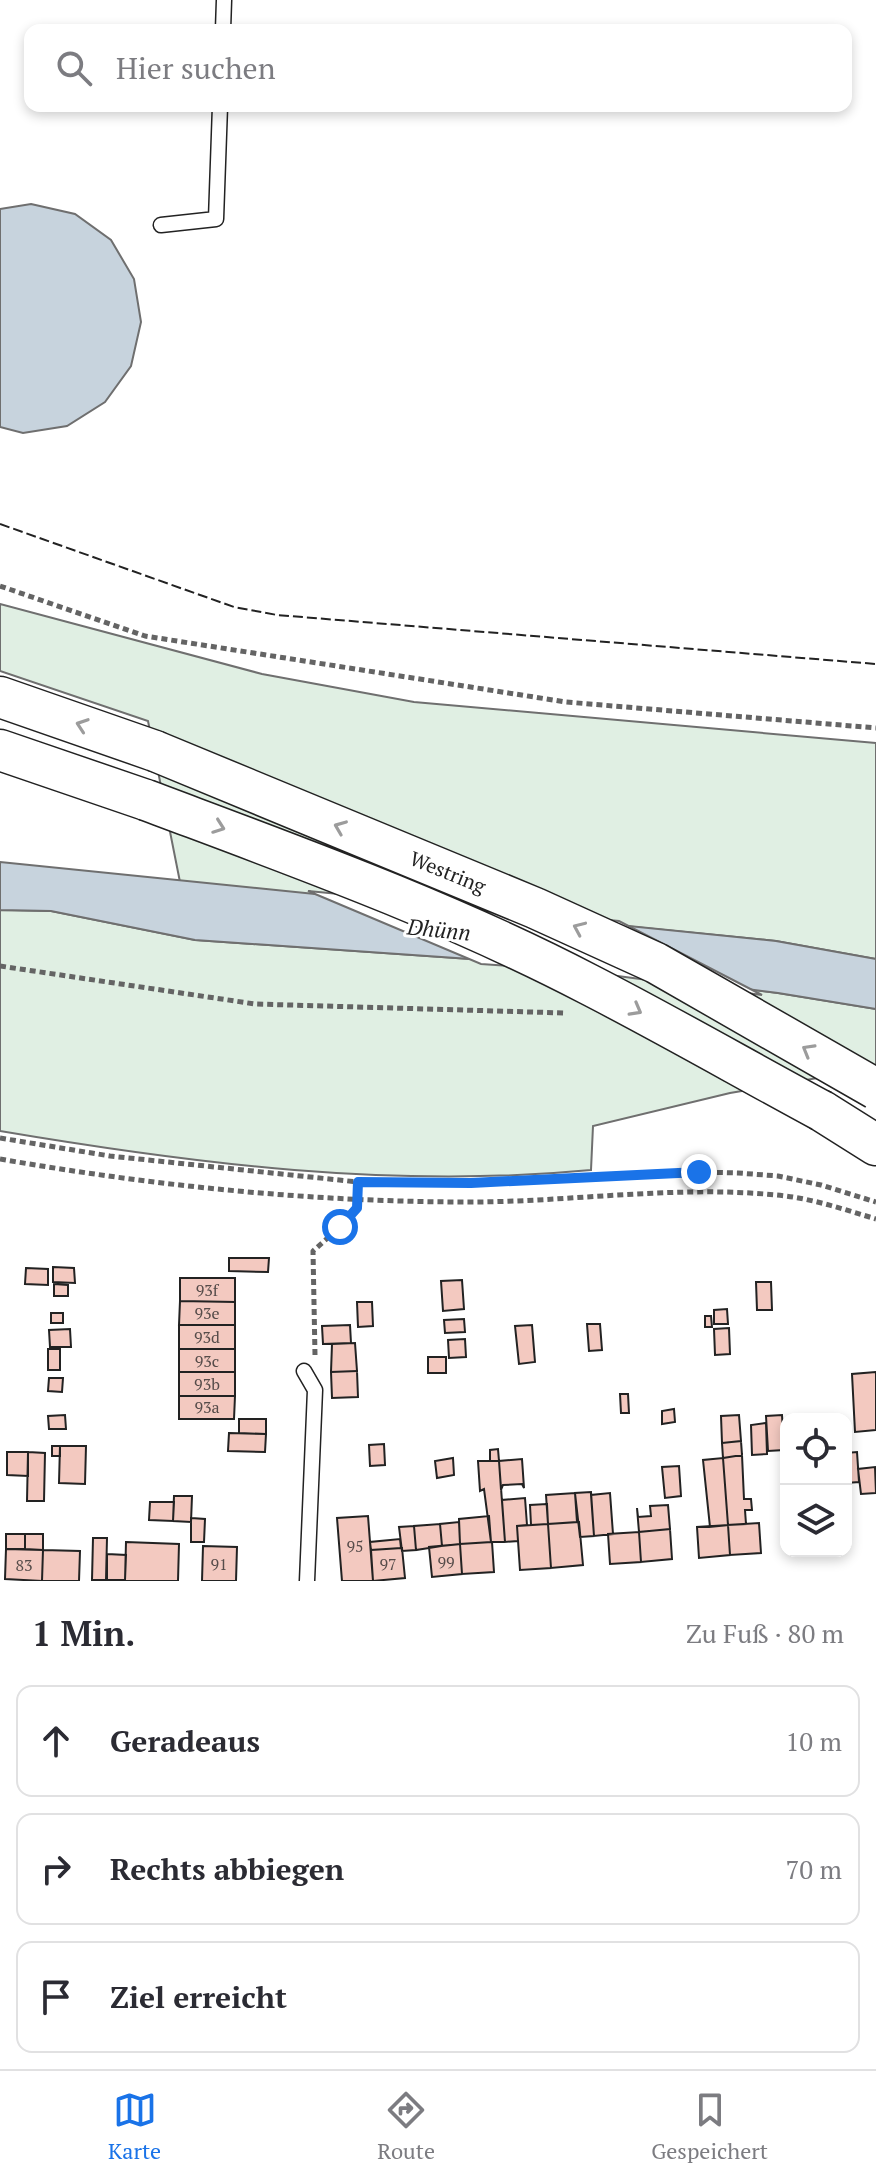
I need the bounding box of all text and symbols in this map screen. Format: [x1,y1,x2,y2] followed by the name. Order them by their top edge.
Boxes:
[24,24,852,112] search box
[52,46,96,90] icon: search
[116,48,275,88] text: Hier suchen
[75,719,89,735] one-way arrow
[211,818,225,834] one-way arrow
[334,820,348,837] one-way arrow
[406,845,490,900] street label: Westring
[405,911,472,947] water label: Dhünn
[573,922,587,938] one-way arrow
[627,1000,642,1016] one-way arrow
[802,1044,817,1060] one-way arrow
[681,1154,717,1190] route end
[322,1209,358,1245] route start
[196,1279,220,1301] house number: 93f
[194,1302,220,1324] house number: 93e
[194,1326,220,1348] house number: 93d
[195,1350,219,1372] house number: 93c
[194,1373,220,1395] house number: 93b
[194,1396,220,1418] house number: 93a
[780,1413,852,1557] map controls
[780,1413,852,1485] button: locate
[780,1485,852,1557] button: layers
[346,1535,364,1557] house number: 95
[437,1551,455,1573] house number: 99
[210,1553,228,1575] house number: 91
[379,1553,397,1575] house number: 97
[15,1554,33,1576] house number: 83
[32,1611,135,1656] text: 1 Min.
[686,1616,844,1650] text: Zu Fuß · 80 m
[34,1719,78,1763] icon: ahead
[110,1721,260,1761] text: Geradeaus
[786,1724,842,1758] text: 10 m
[34,1847,78,1891] icon: right
[110,1849,344,1889] text: Rechts abbiegen
[786,1852,842,1886] text: 70 m
[34,1975,78,2019] icon: arrive
[110,1977,287,2017] text: Ziel erreicht
[108,2088,161,2165] tab: Karte
[377,2088,435,2165] tab: Route
[651,2088,768,2165] tab: Gespeichert

